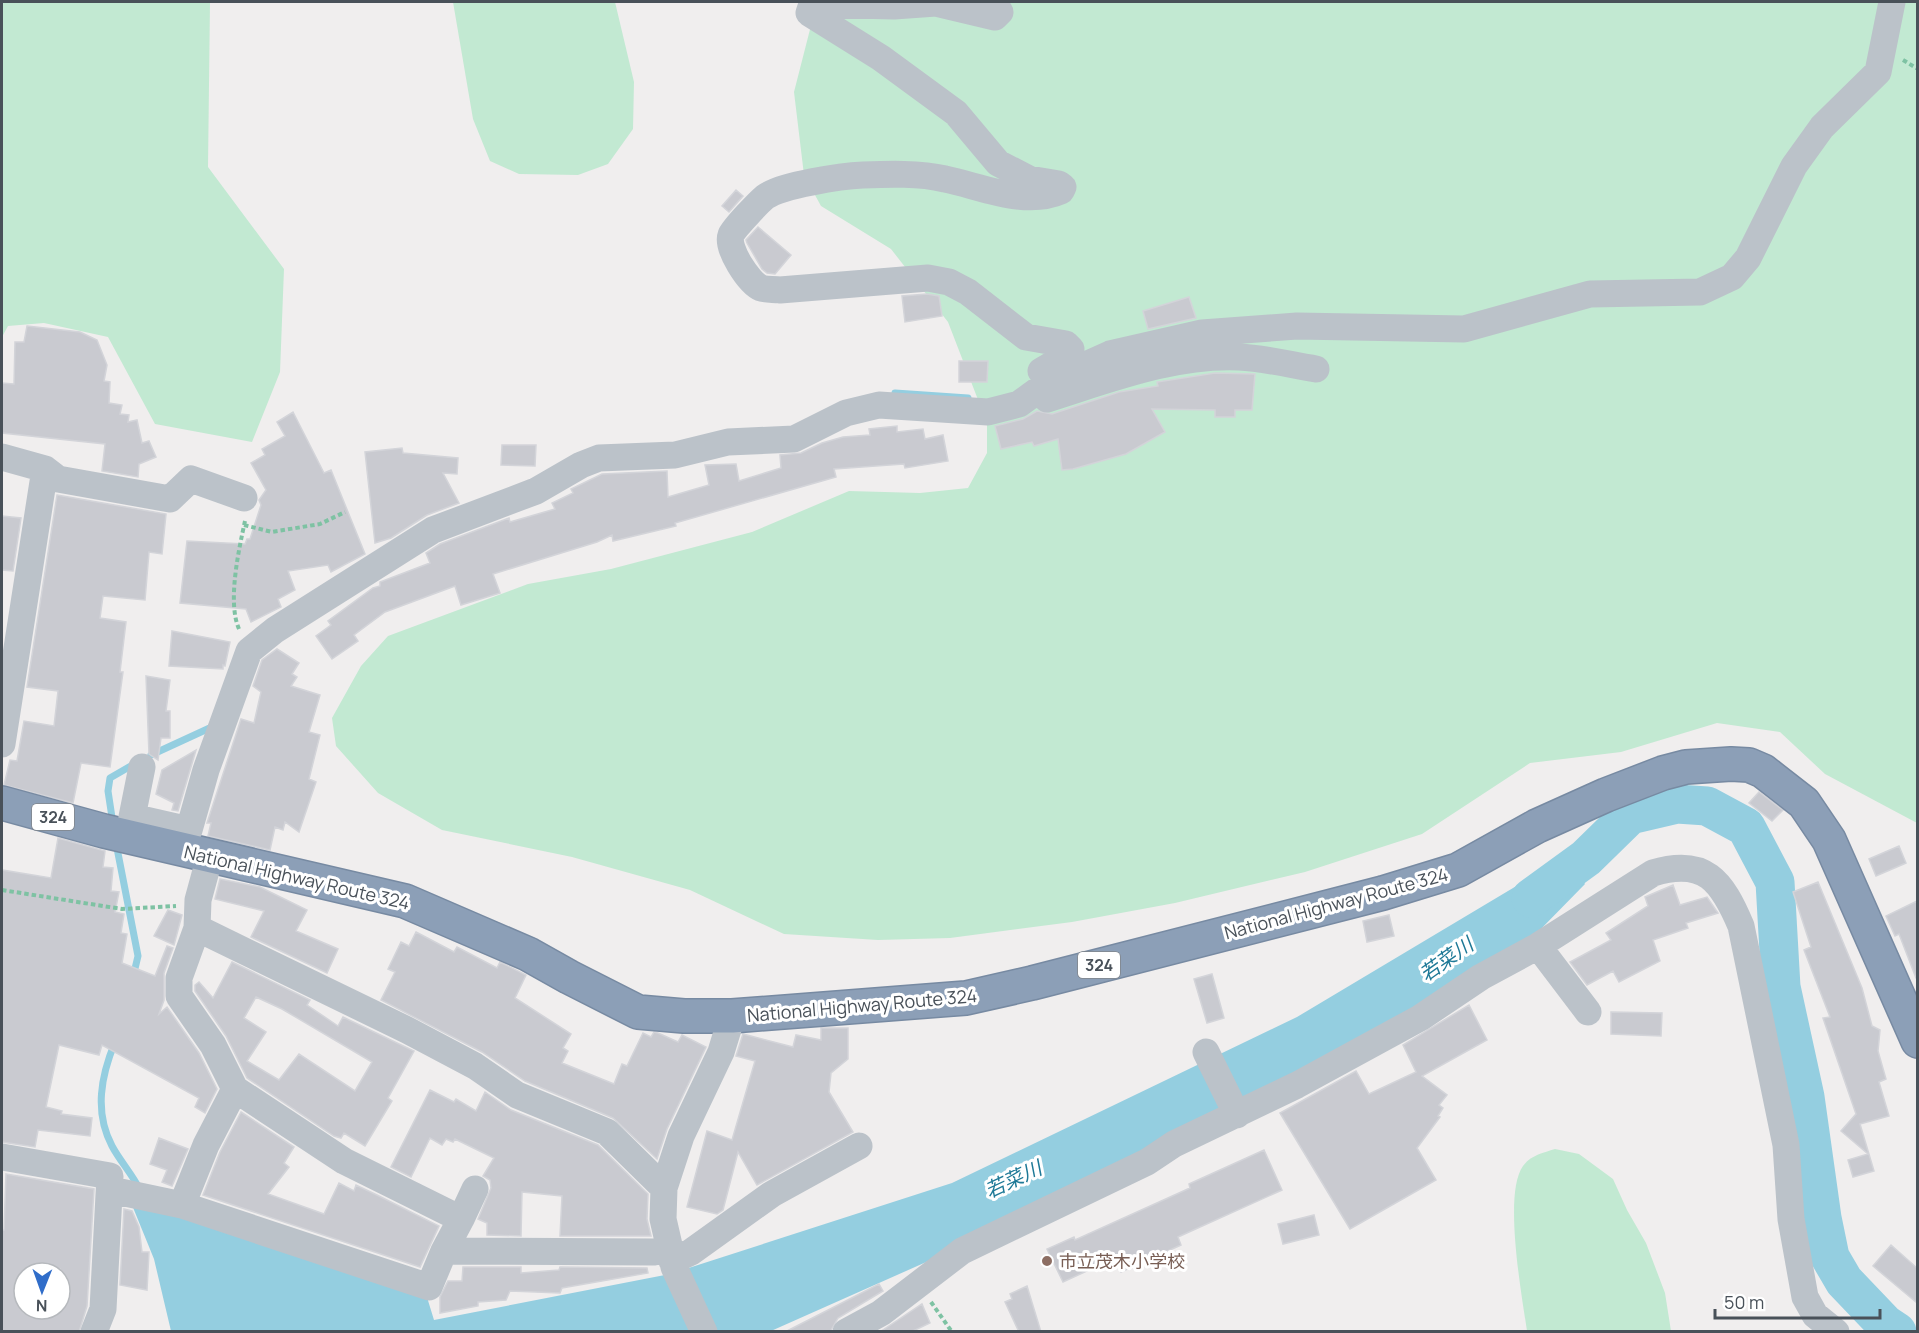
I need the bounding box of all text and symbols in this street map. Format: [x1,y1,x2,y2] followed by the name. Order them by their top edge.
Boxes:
[32,804,74,830] road number: 324
[182,839,412,915] street label: National Highway Route 324
[1221,862,1451,944] street label: National Highway Route 324
[1414,930,1480,987] water label: 若菜川
[1078,952,1120,978] road number: 324
[746,983,978,1027] street label: National Highway Route 324
[980,1153,1048,1204] water label: 若菜川
[1059,1249,1185,1273] place label: 市立茂木小学校
[1040,1254,1054,1268] marker: 市立茂木小学校
[12,1261,72,1321] north arrow
[1715,1282,1880,1320] scale bar
[1724,1290,1764,1314] text: 50 m
[36,1295,48,1317] text: N

